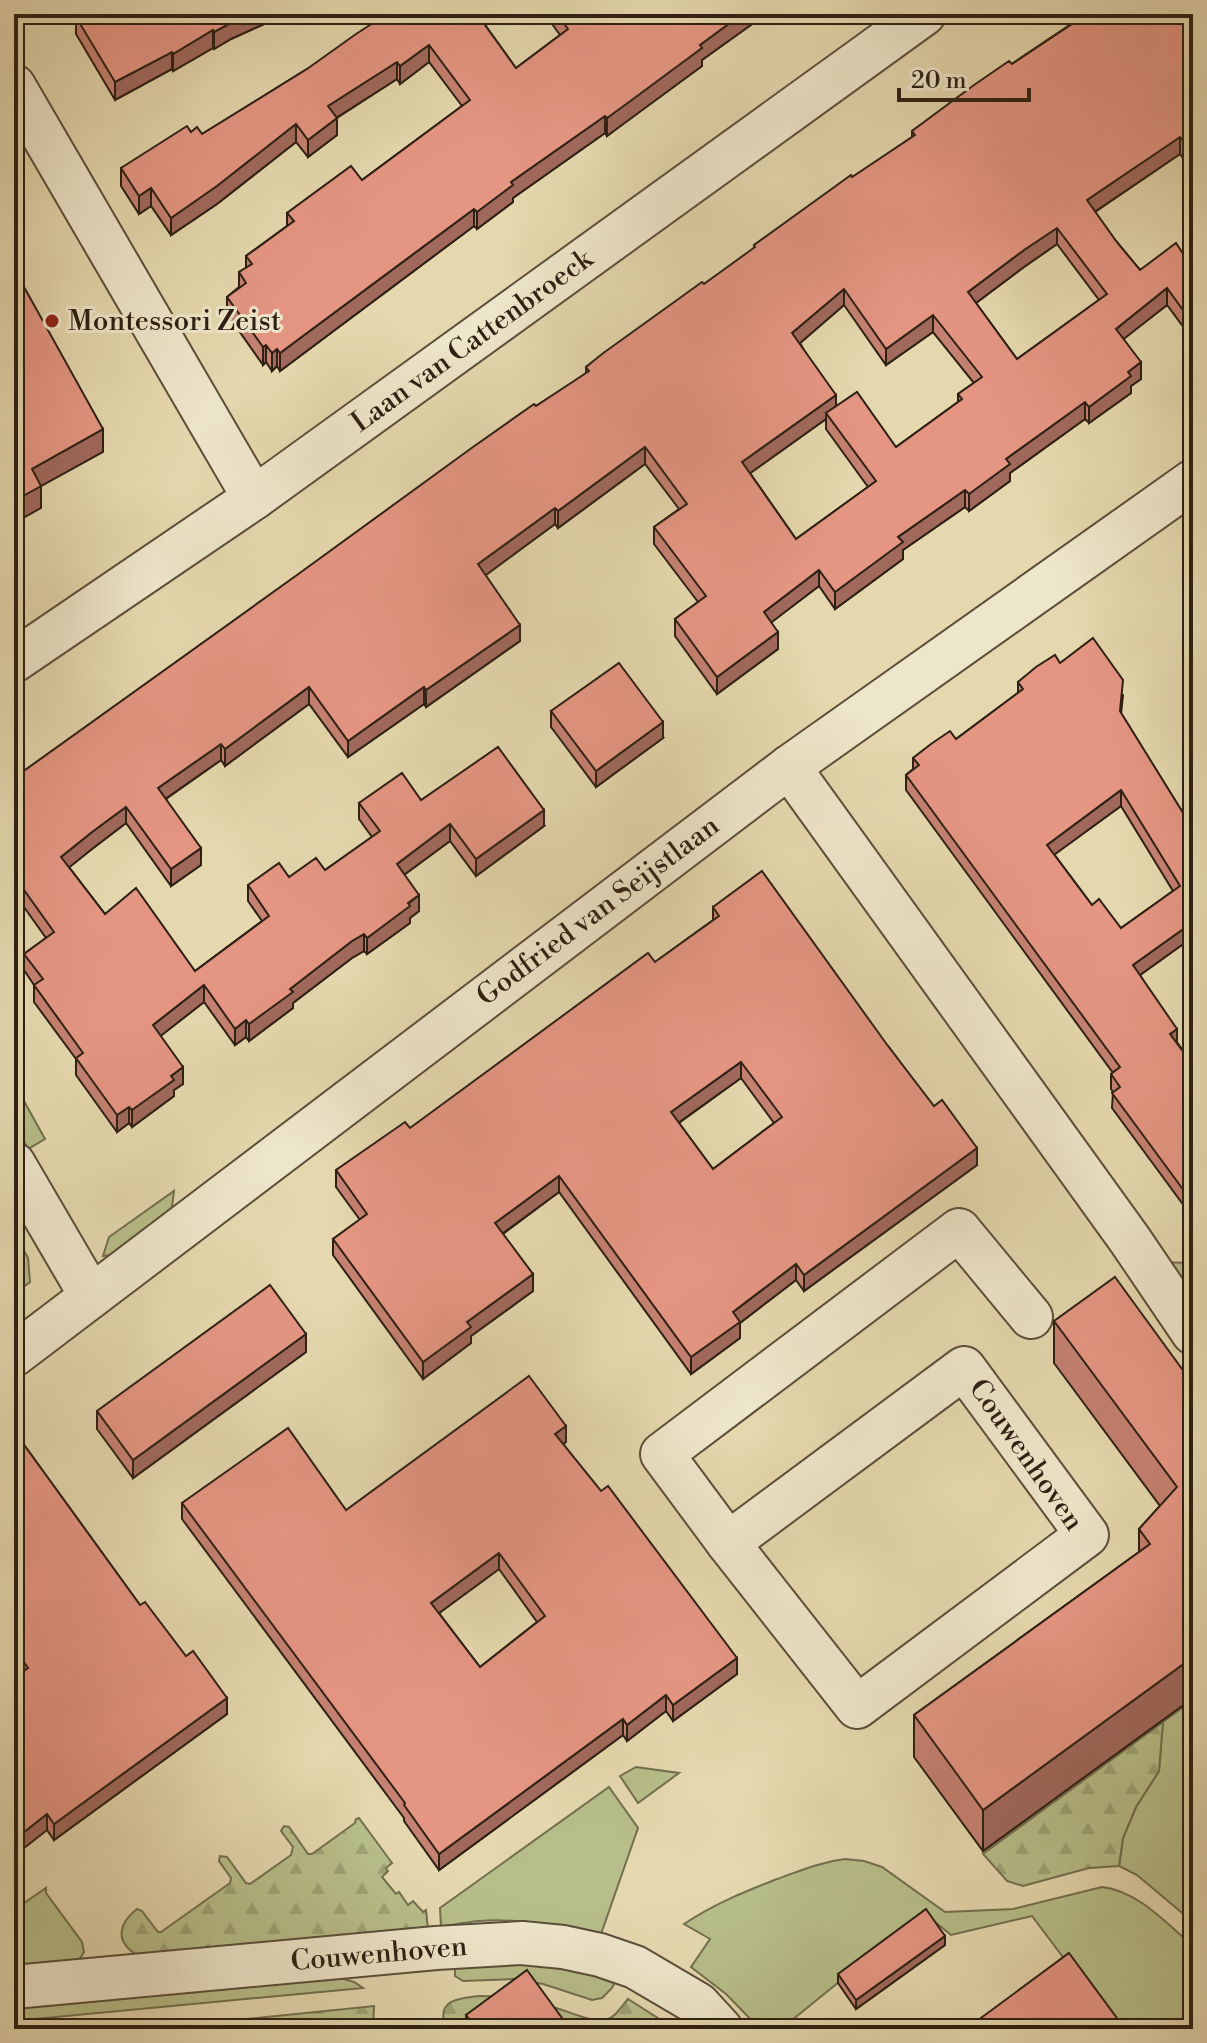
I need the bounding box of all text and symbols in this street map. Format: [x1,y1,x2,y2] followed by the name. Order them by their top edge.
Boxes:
[899,52,1029,102] scale bar
[911,66,967,96] text: 20 m
[344,241,601,440] street label: Laan van Cattenbroeck
[68,304,281,339] place label: Montessori Zeist
[43,312,61,330] marker: Montessori Zeist
[470,808,726,1014] street label: Godfried van Seijstlaan
[961,1372,1091,1538] street label: Couwenhoven
[289,1929,469,1979] street label: Couwenhoven

